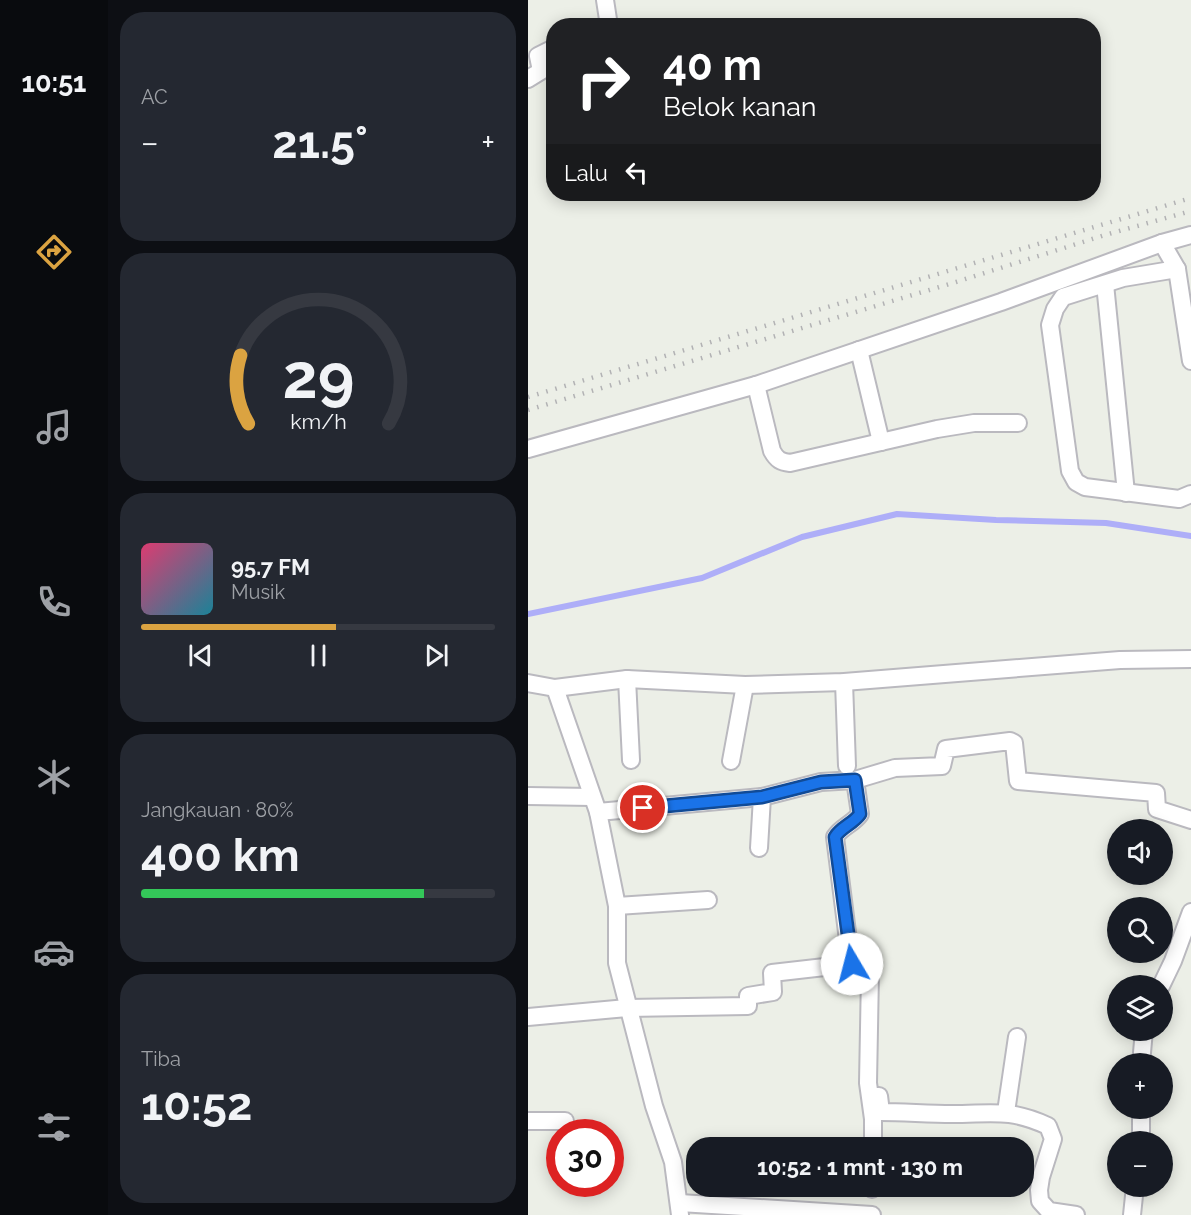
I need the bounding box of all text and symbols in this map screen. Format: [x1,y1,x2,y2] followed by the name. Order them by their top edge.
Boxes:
[663,41,762,90] text: 40 m
[564,42,642,120] icon: right
[22,67,86,98] text: 10:51
[141,85,168,109] text: AC
[663,91,817,122] text: Belok kanan
[272,116,368,169] text: 21.5°
[141,123,159,162] text: −
[481,123,495,162] text: +
[620,156,653,189] icon: left
[564,160,608,186] text: Lalu
[33,231,75,273] icon: directions
[282,339,354,413] text: 29
[33,406,75,448] icon: music
[290,409,346,434] text: km/h
[231,554,310,580] text: 95.7 FM
[231,580,285,604] text: Musik
[33,581,75,623] icon: phone
[184,639,217,672] icon: previous
[302,639,335,672] icon: pause
[420,639,453,672] icon: next
[33,756,75,798] icon: climate
[617,782,668,833] pin
[626,791,659,824] icon: arrive
[141,798,294,822] text: Jangkauan · 80%
[1107,819,1173,1197] map controls
[1107,819,1173,885] button: sound
[141,829,300,882] text: 400 km
[1107,897,1173,963] button: search
[33,931,75,973] icon: car
[820,932,884,996] position arrow
[1107,975,1173,1041] button: layers
[141,1047,181,1071] text: Tiba
[1107,1053,1173,1119] button: +
[141,1078,252,1131] text: 10:52
[33,1106,75,1148] icon: filters
[546,1119,624,1197] speed limit sign: 30
[1107,1131,1173,1197] button: −
[757,1154,963,1180] text: 10:52 · 1 mnt · 130 m

